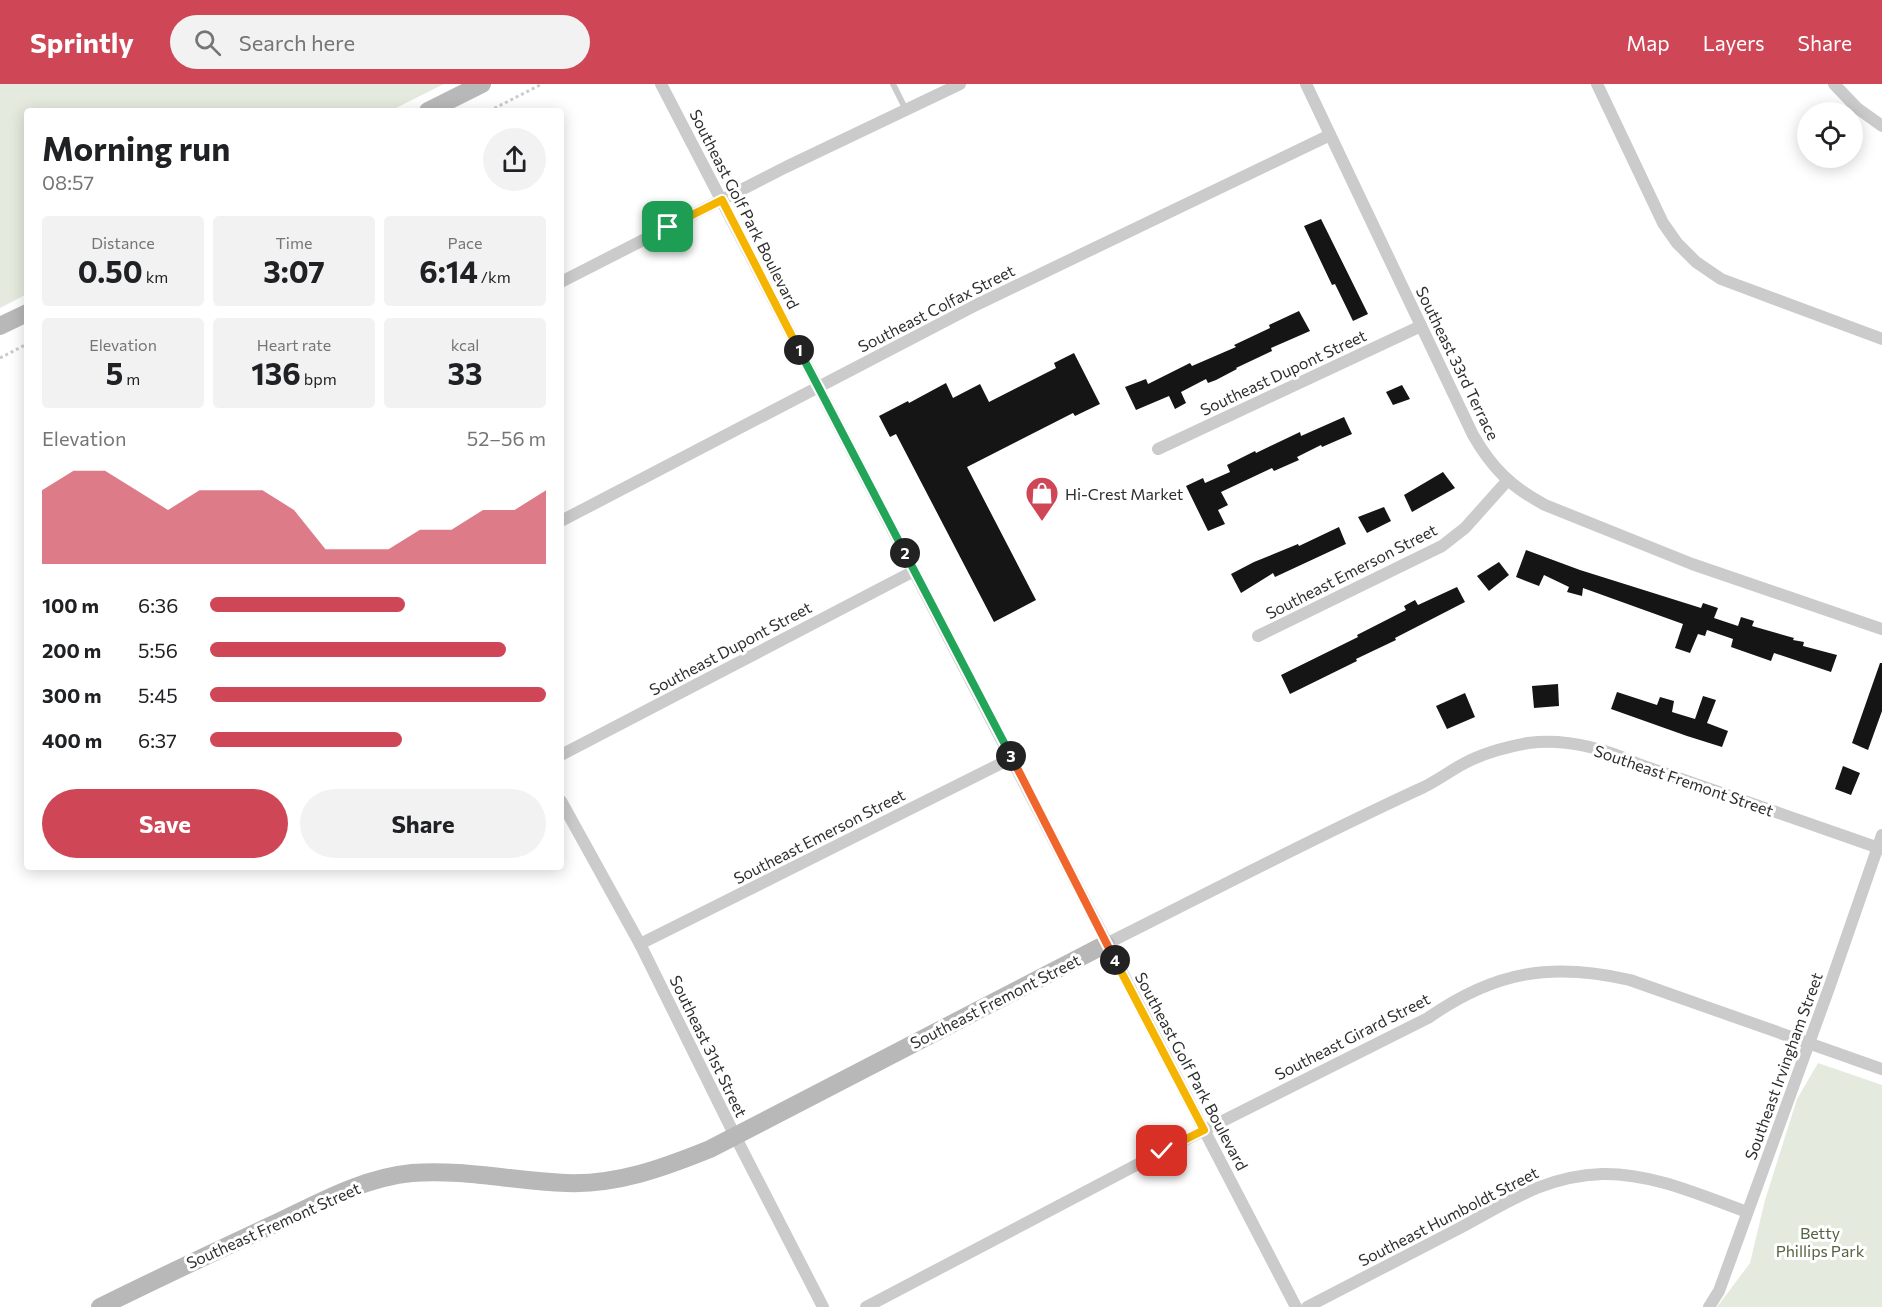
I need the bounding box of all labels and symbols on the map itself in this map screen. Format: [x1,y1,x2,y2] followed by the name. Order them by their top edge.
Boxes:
[686,106,804,312] street label: Southeast Golf Park Boulevard
[642,201,693,252] pin
[855,260,1018,356] street label: Southeast Colfax Street
[1412,283,1504,443] street label: Southeast 33rd Terrace
[1197,325,1369,419] street label: Southeast Dupont Street
[784,335,814,365] pin: 1
[1024,475,1060,522] shop icon: Hi-Crest Market
[1065,484,1184,503] place label: Hi-Crest Market
[1262,519,1440,623] street label: Southeast Emerson Street
[890,538,920,568] pin: 2
[646,597,815,699] street label: Southeast Dupont Street
[1592,740,1777,820] street label: Southeast Fremont Street
[996,741,1026,771] pin: 3
[730,784,908,888] street label: Southeast Emerson Street
[1100,945,1130,975] pin: 4
[907,950,1084,1052] street label: Southeast Fremont Street
[1132,969,1252,1173] street label: Southeast Golf Park Boulevard
[1740,969,1826,1162] street label: Southeast Irvingham Street
[666,972,752,1120] street label: Southeast 31st Street
[1271,988,1433,1083] street label: Southeast Girard Street
[1136,1125,1187,1176] pin
[1355,1162,1542,1270] street label: Southeast Humboldt Street
[183,1178,363,1272] street label: Southeast Fremont Street
[1776,1223,1865,1260] park label: Betty Phillips Park

